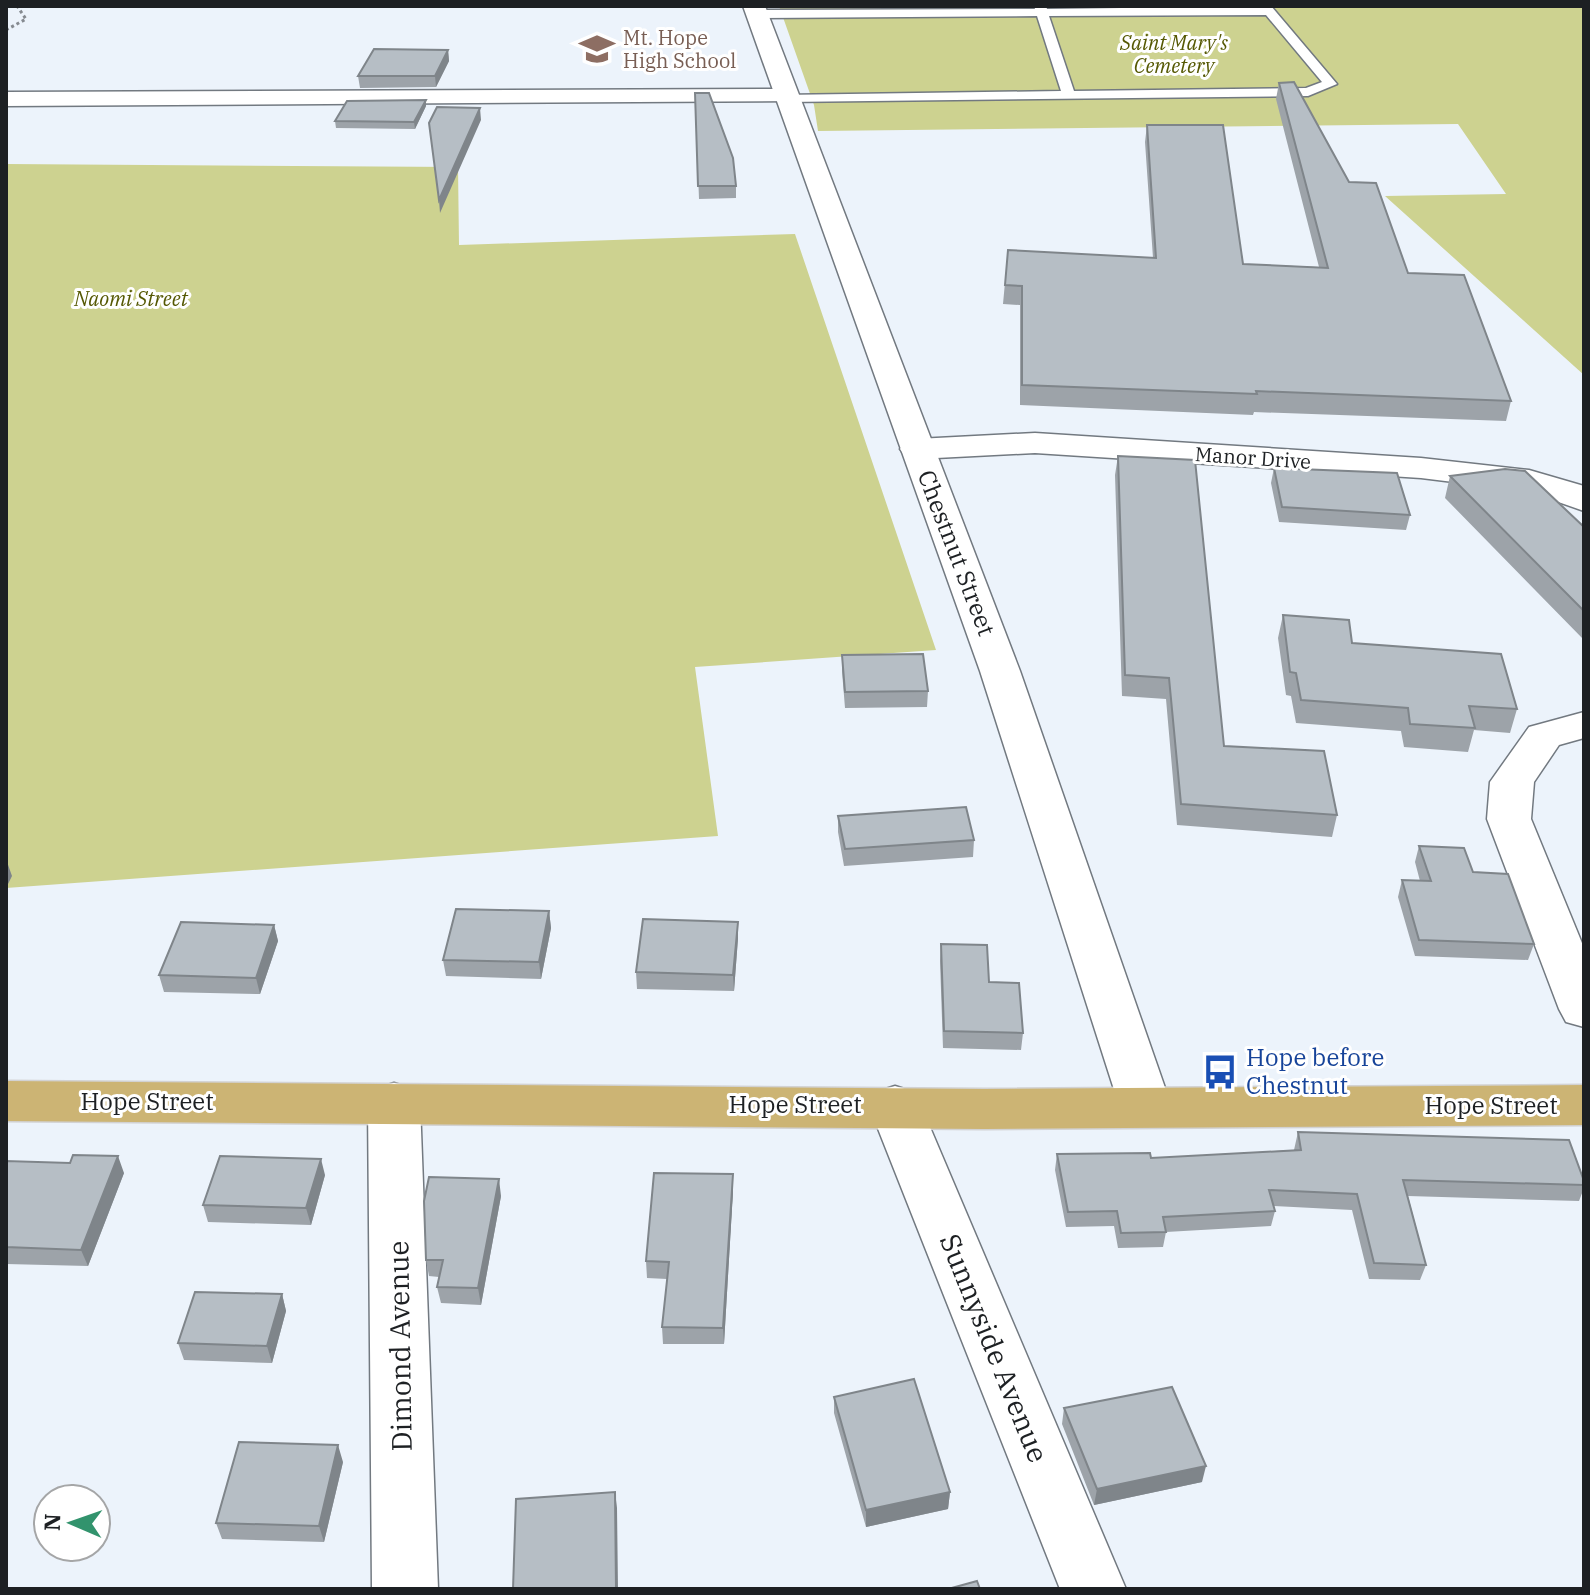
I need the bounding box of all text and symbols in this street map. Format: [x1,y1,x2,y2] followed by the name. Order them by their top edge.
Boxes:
[623,24,736,74] place label: Mt. Hope High School
[1119,29,1229,79] park label: Saint Mary's Cemetery
[578,30,616,68] school or university icon: Mt. Hope High School
[73,285,189,312] park label: Naomi Street
[1194,440,1312,475] street label: Manor Drive
[911,465,1003,640] street label: Chestnut Street
[1246,1041,1384,1101] place label: Hope before Chestnut
[1201,1053,1239,1091] bus stop icon: Hope before Chestnut
[80,1085,214,1117] street label: Hope Street
[728,1088,862,1120] street label: Hope Street
[1424,1089,1558,1121] street label: Hope Street
[932,1228,1057,1468] street label: Sunnyside Avenue
[379,1240,420,1452] street label: Dimond Avenue
[32,1483,112,1563] north arrow
[37,1513,66,1531] text: N

